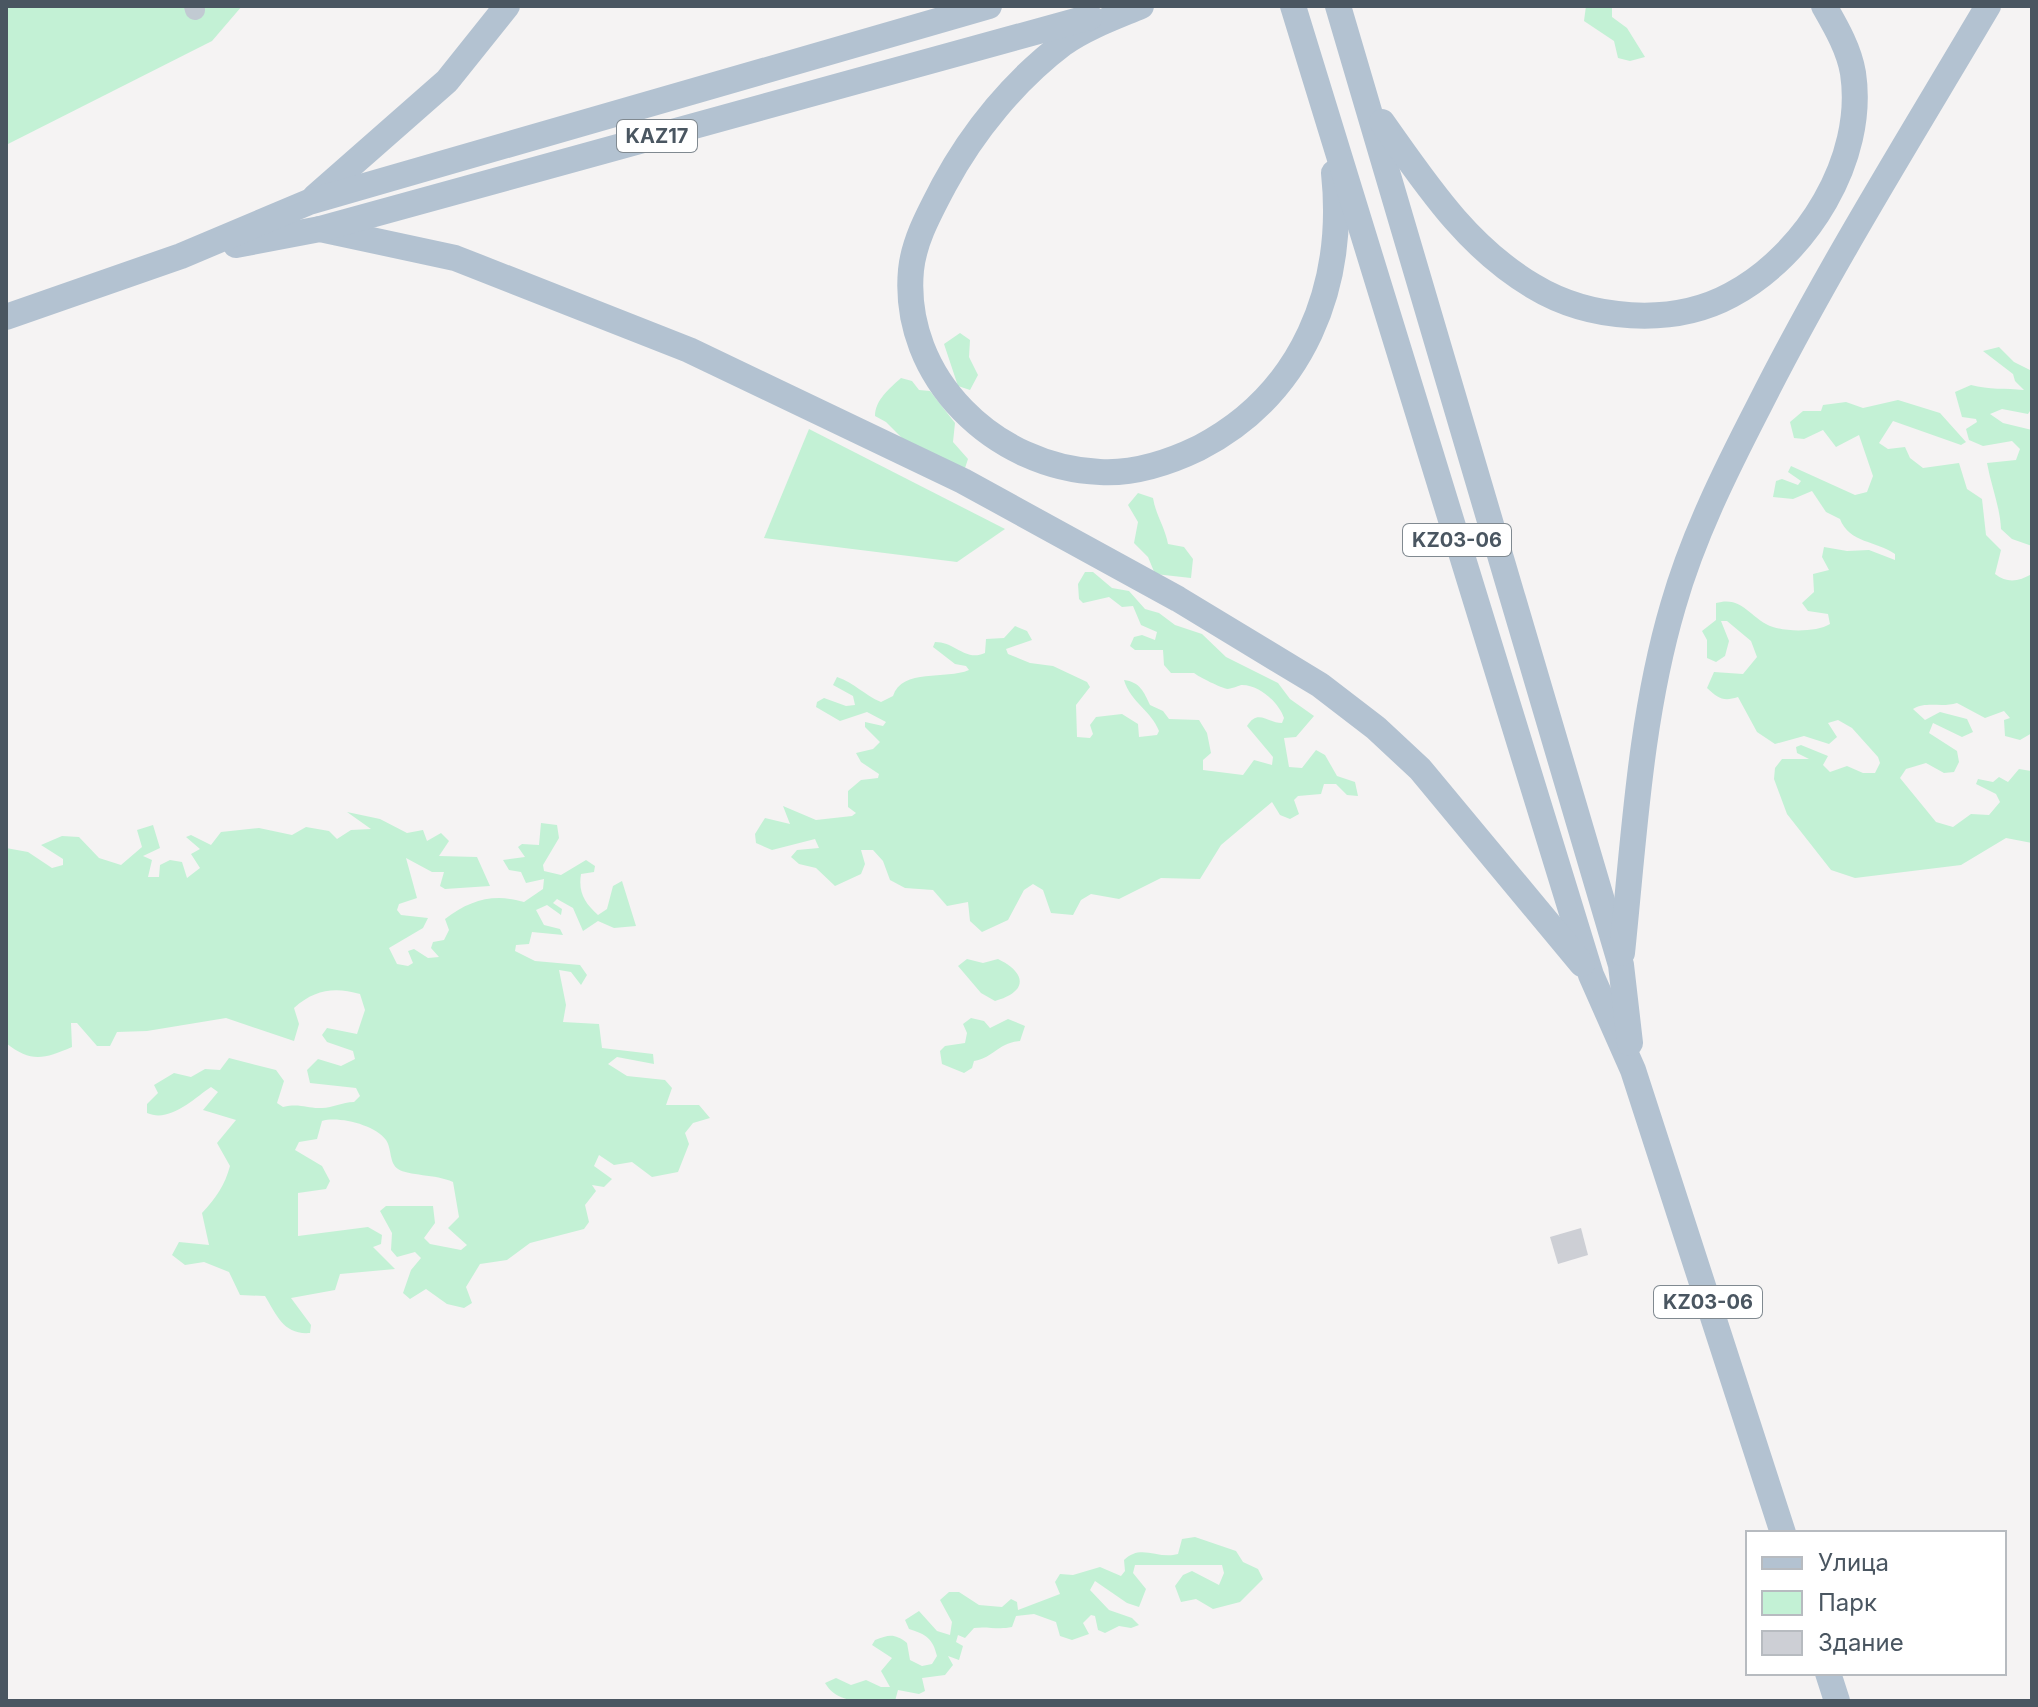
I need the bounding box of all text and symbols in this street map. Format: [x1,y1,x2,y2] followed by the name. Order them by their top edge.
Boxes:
[617,120,697,152] road number: KAZ17
[1403,524,1511,556] road number: KZ03-06
[1654,1286,1762,1318] road number: KZ03-06
[1746,1531,2006,1675] legend
[1818,1548,1889,1577] text: Улица
[1818,1588,1877,1617] text: Парк
[1818,1628,1904,1657] text: Здание

